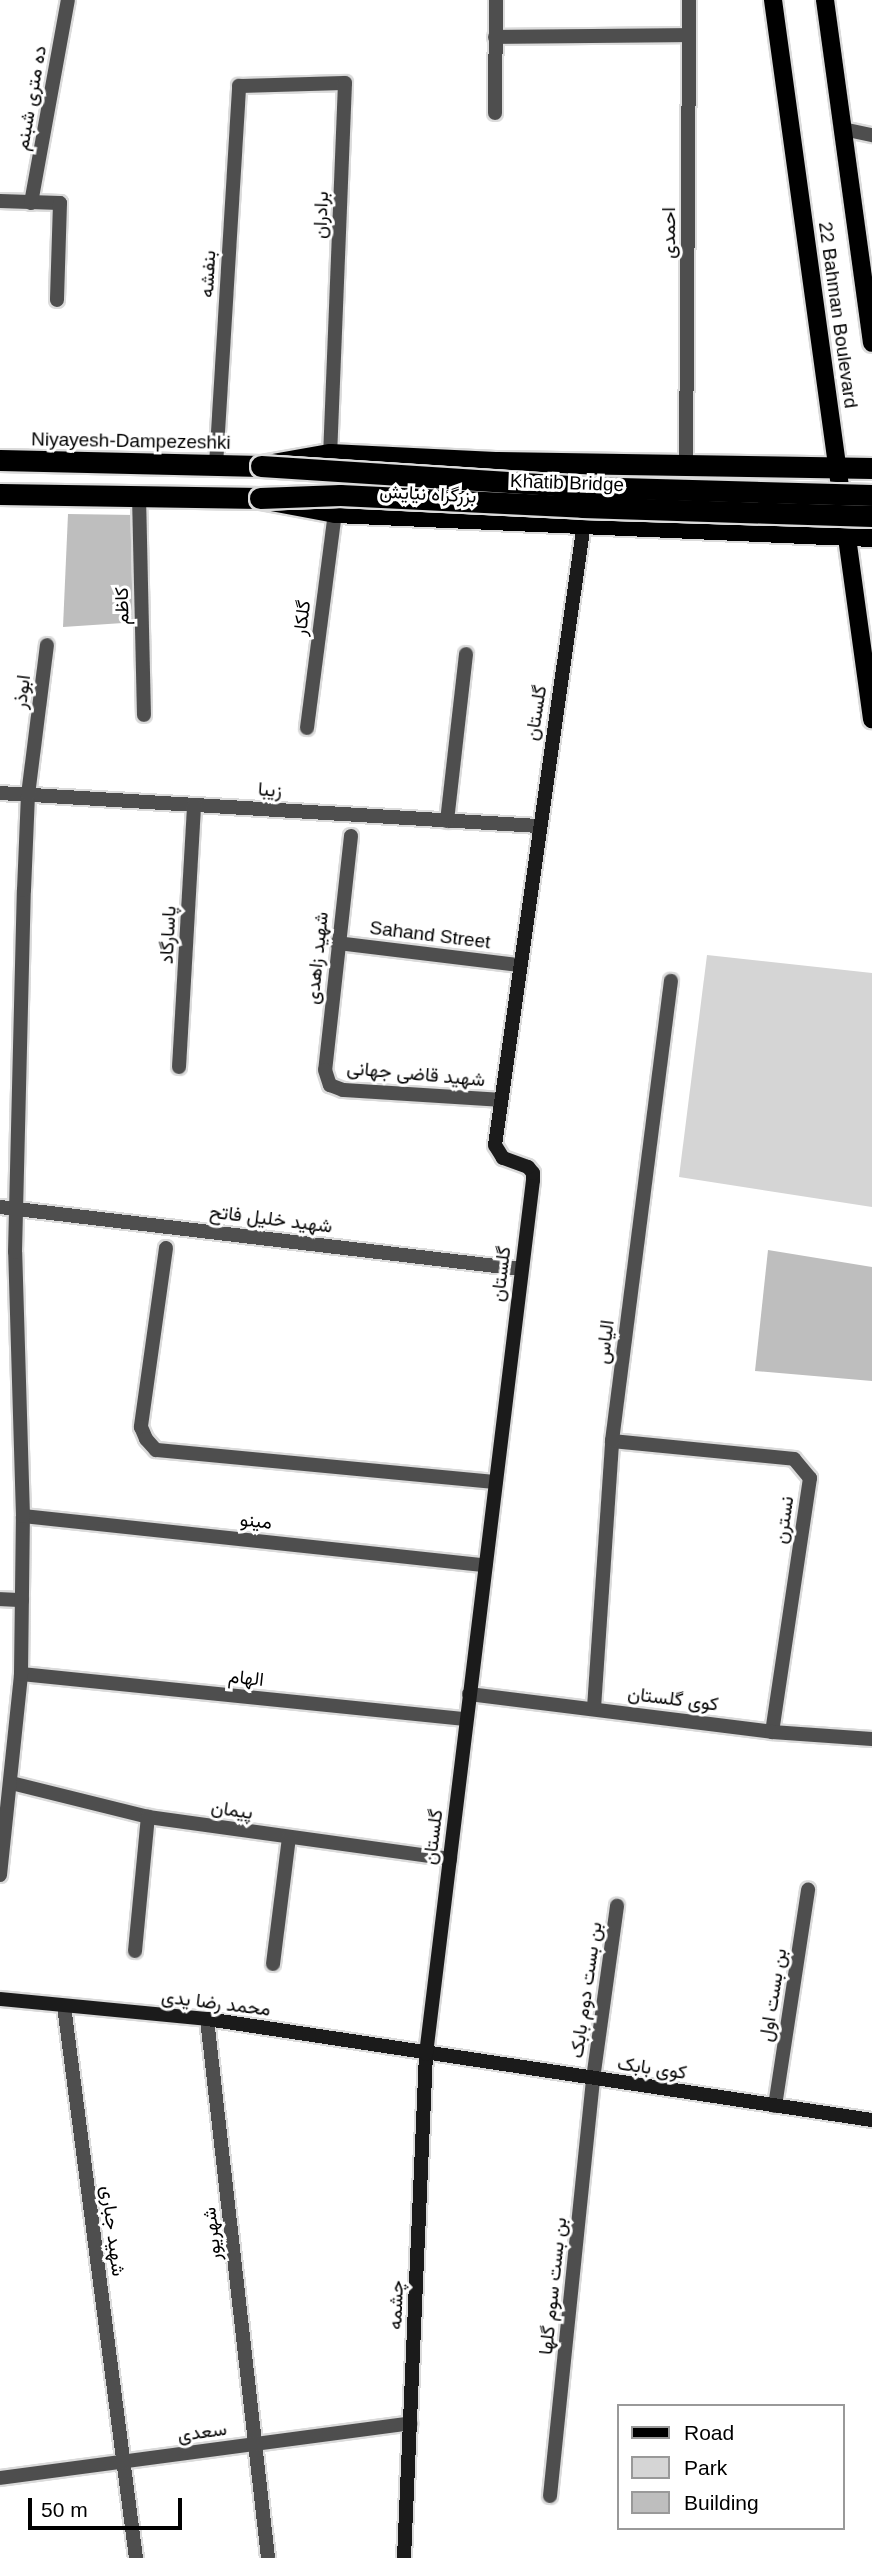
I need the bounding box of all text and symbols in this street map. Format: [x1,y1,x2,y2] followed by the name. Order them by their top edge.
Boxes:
[11,44,51,152] street label: ده متری شبنم
[309,191,333,239] street label: برادران
[658,207,680,259] street label: احمدی
[814,220,862,410] street label: 22 Bahman Boulevard
[195,250,221,298] street label: بنفشه
[31,428,231,454] street label: Niyayesh-Dampezeshki
[510,470,624,496] street label: Khatib Bridge
[379,480,477,508] street label: بزرگراه نیایش
[110,587,134,625] street label: کاظم
[289,599,315,637] street label: گلکار
[9,674,35,710] street label: ابوذر
[520,684,552,742] street label: گلستان
[257,778,283,802] street label: زیبا
[155,905,181,965] street label: پاسارگاد
[301,911,333,1005] street label: شهید زاهدی
[368,916,492,954] street label: Sahand Street
[346,1057,486,1091] street label: شهید قاضی جهانی
[208,1200,334,1238] street label: شهید خلیل فاتح
[486,1245,516,1303] street label: گلستان
[591,1319,619,1365] street label: الیاس
[769,1495,799,1545] street label: نسترن
[239,1508,273,1534] street label: مینو
[227,1665,265,1691] street label: الهام
[626,1682,720,1716] street label: کوی گلستان
[210,1796,254,1824] street label: پیمان
[418,1808,448,1866] street label: گلستان
[565,1920,607,2060] street label: بن بست دوم بابک
[754,1947,792,2043] street label: بن بست اول
[160,1985,272,2021] street label: محمد رضا یدی
[616,2052,688,2084] street label: کوی بابک
[96,2184,130,2278] street label: شهید جباری
[198,2206,226,2262] street label: شهریور
[534,2216,572,2356] street label: بن بست سوم گلها
[384,2280,408,2330] street label: چشمه
[616,2404,844,2530] legend
[176,2417,228,2447] street label: سعدی
[684,2421,734,2444] text: Road
[684,2456,727,2479] text: Park
[32,2484,186,2528] scale bar
[684,2491,759,2514] text: Building
[41,2498,88,2521] text: 50 m

